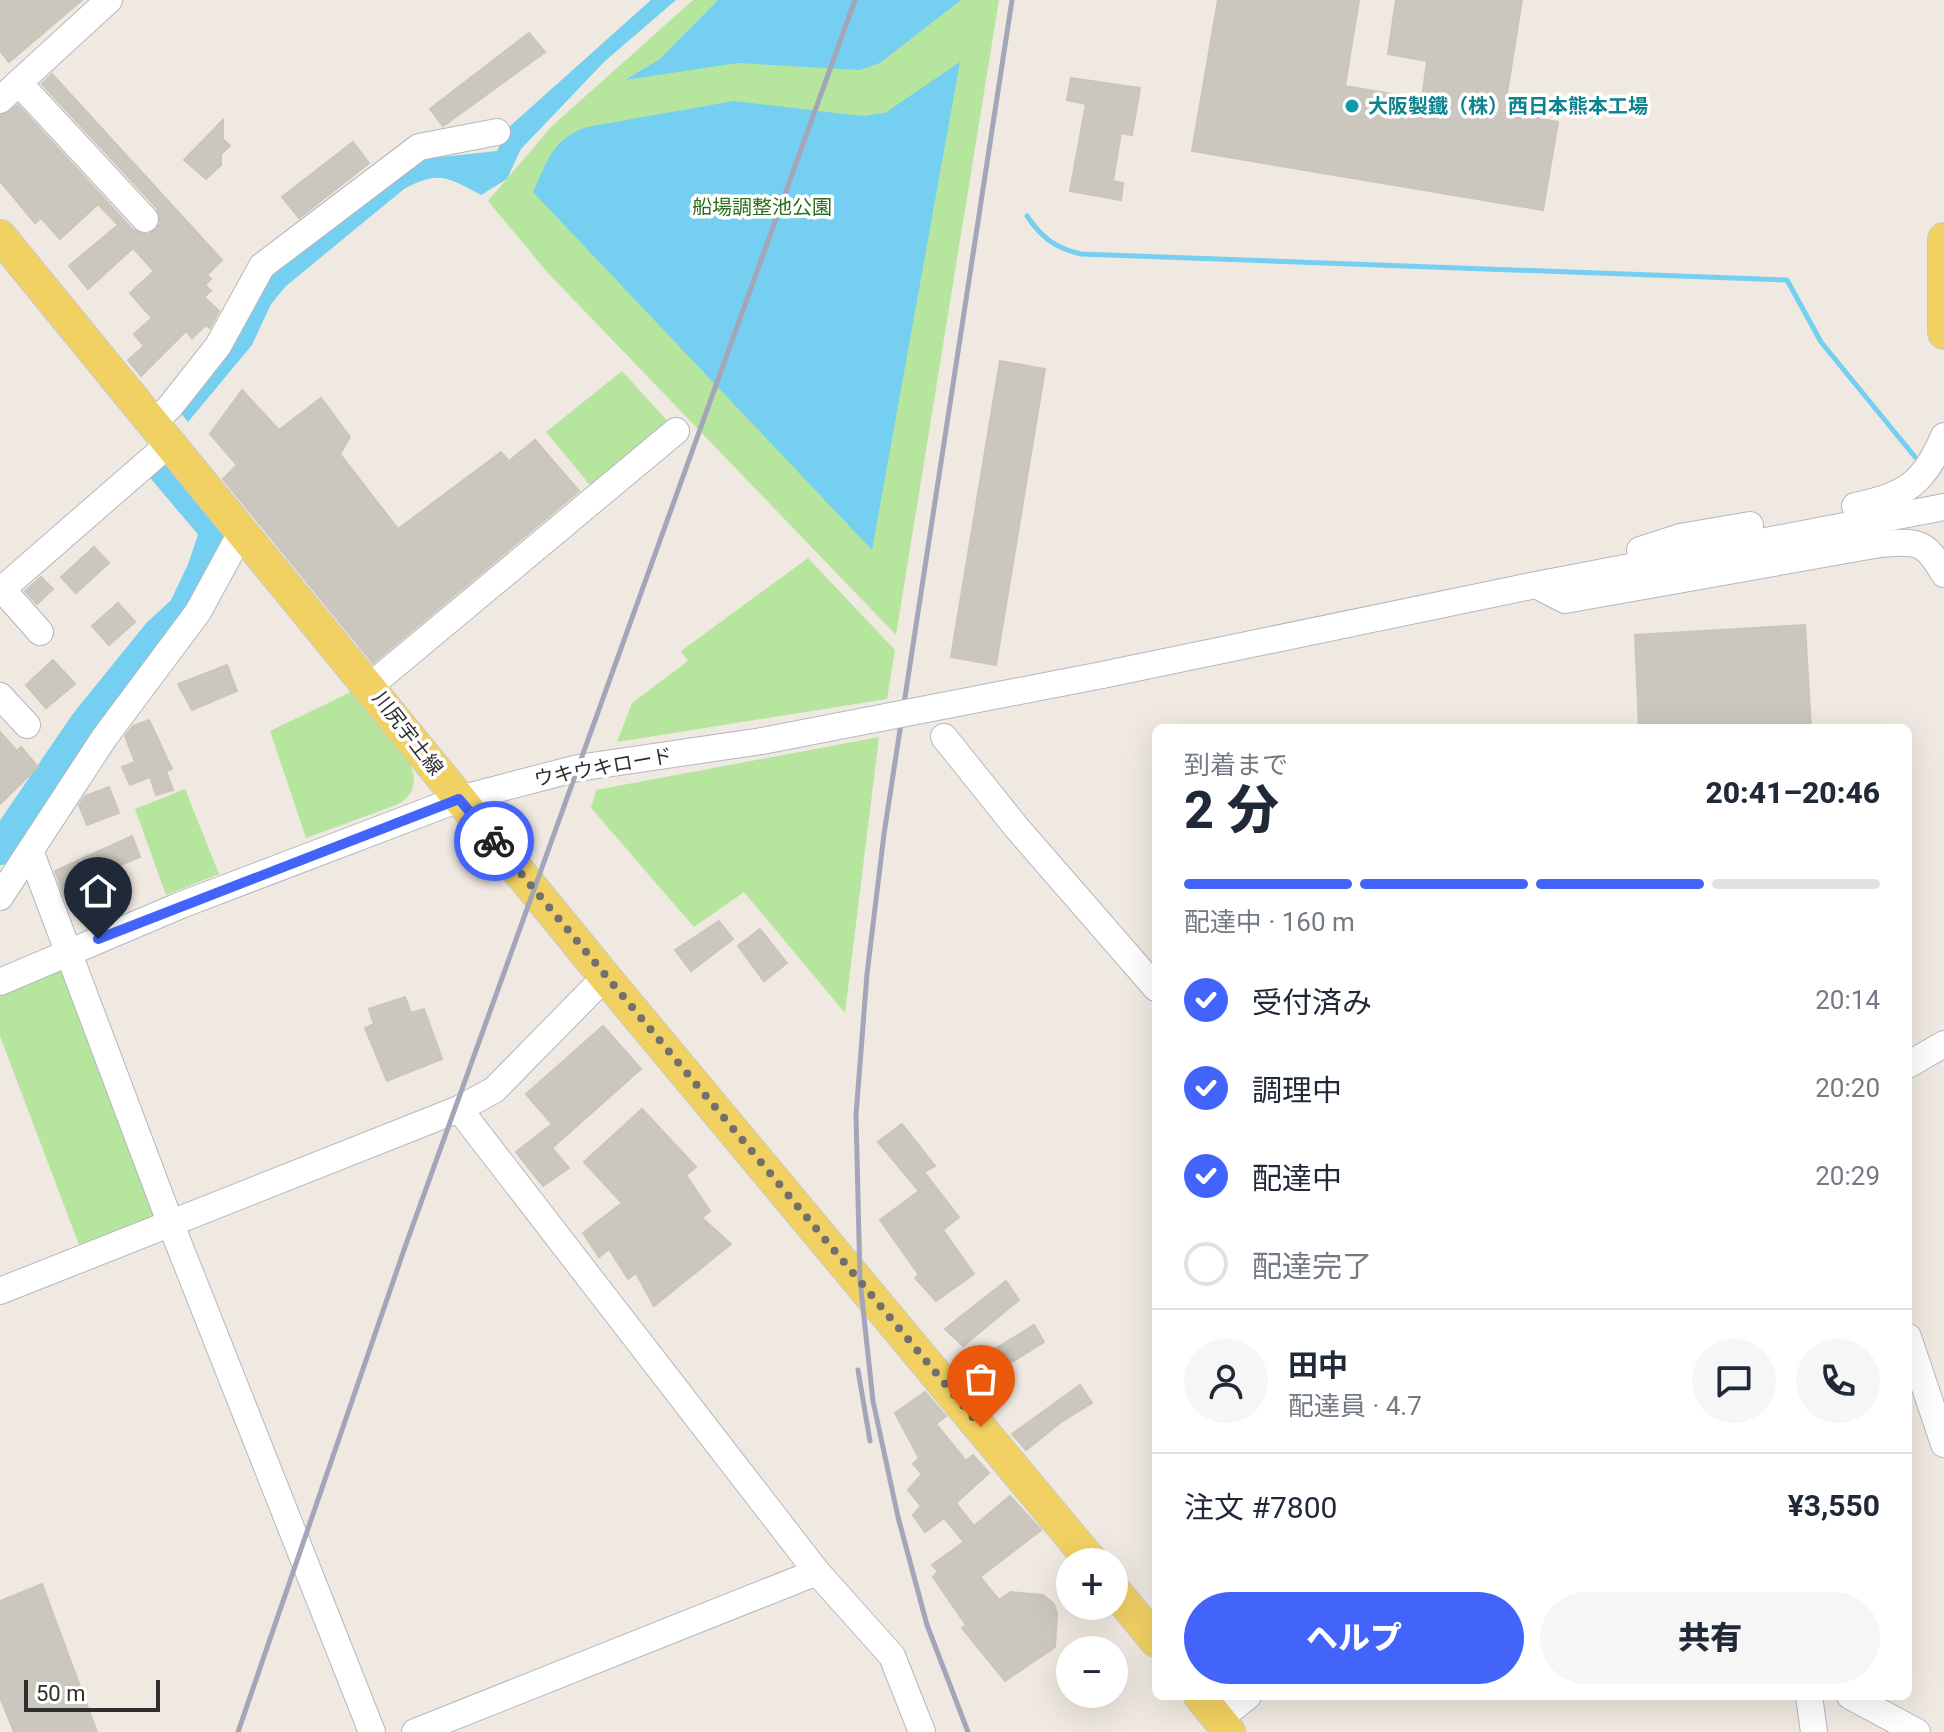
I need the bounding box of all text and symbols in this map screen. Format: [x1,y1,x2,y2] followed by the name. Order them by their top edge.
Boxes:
[1368,94,1648,118] place label: 大阪製鐵（株）西日本熊本工場
[1343,97,1361,115] marker: 大阪製鐵（株）西日本熊本工場
[692,195,832,219] park label: 船場調整池公園
[368,686,448,780] street label: 川尻宇土線
[532,743,674,791] street label: ウキウキロード
[1184,750,1288,780] text: 到着まで
[1705,775,1880,810] text: 20:41–20:46
[1184,780,1279,841] text: 2 分
[454,801,534,881] courier
[472,819,516,863] icon: bike
[64,857,132,939] pin
[76,869,120,913] icon: home
[1184,907,1355,937] text: 配達中 · 160 m
[1184,978,1228,1022] icon: check
[1252,985,1372,1020] text: 受付済み
[1815,985,1880,1015] text: 20:14
[1184,1066,1228,1110] icon: check
[1252,1073,1342,1108] text: 調理中
[1815,1073,1880,1103] text: 20:20
[1184,1154,1228,1198] icon: check
[1252,1161,1342,1196] text: 配達中
[1815,1161,1880,1191] text: 20:29
[1252,1249,1372,1284] text: 配達完了
[1184,1339,1268,1423] button: person
[1692,1339,1776,1423] button: chat
[1796,1339,1880,1423] button: phone
[947,1345,1015,1427] pin
[1288,1348,1348,1383] text: 田中
[959,1357,1003,1401] icon: bag
[1288,1391,1422,1421] text: 配達員 · 4.7
[1788,1488,1880,1523] text: ¥3,550
[1184,1490,1337,1525] text: 注文 #7800
[1056,1548,1128,1708] map controls
[1056,1548,1128,1620] button: +
[1184,1592,1524,1684] button: ヘルプ
[1540,1592,1880,1684] button: 共有
[1056,1636,1128,1708] button: −
[24,1676,160,1712] scale bar
[36,1681,85,1706] text: 50 m

